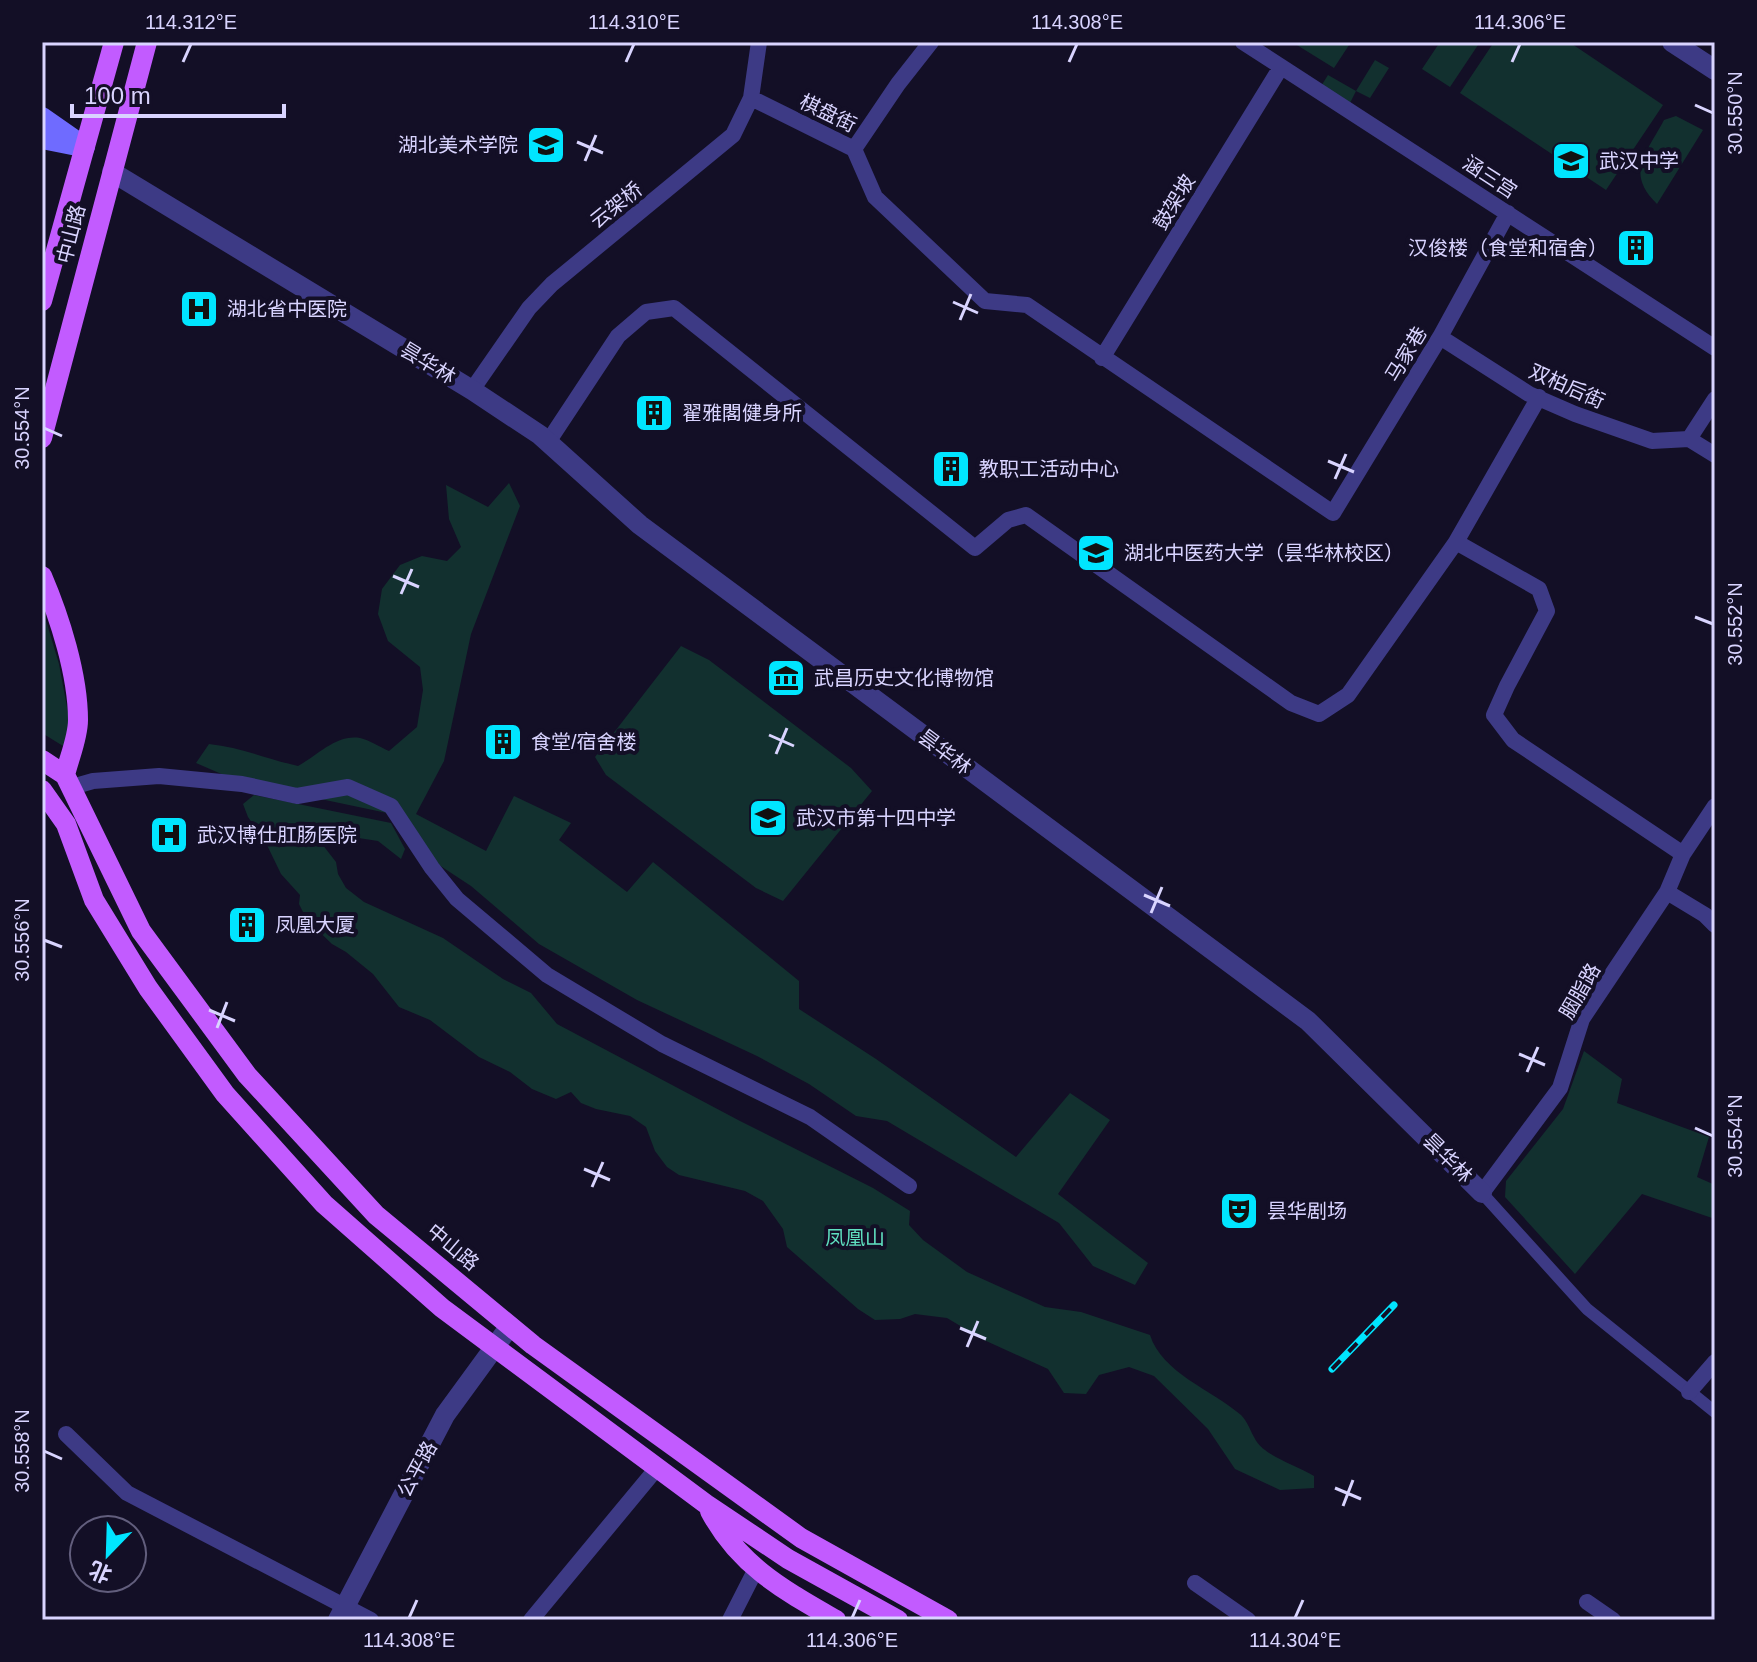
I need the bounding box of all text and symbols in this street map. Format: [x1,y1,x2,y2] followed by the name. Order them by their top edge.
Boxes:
[145,11,237,33] text: 114.312°E
[588,11,680,33] text: 114.310°E
[1031,11,1123,33] text: 114.308°E
[1474,11,1566,33] text: 114.306°E
[72,68,284,118] scale bar
[1724,71,1746,155] text: 30.550°N
[84,82,151,109] text: 100 m
[796,90,860,136] street label: 棋盘街
[525,124,567,166] school or university icon: 湖北美术学院
[398,134,518,156] place label: 湖北美术学院
[1550,140,1592,182] school or university icon: 武汉中学
[1599,150,1679,172] place label: 武汉中学
[1459,151,1521,203] street label: 涵三宫
[1149,171,1199,233] street label: 鼓架坡
[586,178,646,232] street label: 云架桥
[53,202,89,266] street label: 中山路
[1615,227,1657,269] building icon: 汉俊楼（食堂和宿舍）
[1408,237,1608,259] place label: 汉俊楼（食堂和宿舍）
[178,288,220,330] hospital icon: 湖北省中医院
[227,298,347,320] place label: 湖北省中医院
[1381,323,1431,385] street label: 马家巷
[397,338,459,388] street label: 昙华林
[1526,360,1608,412] street label: 双柏后街
[11,386,33,470] text: 30.554°N
[633,392,675,434] building icon: 翟雅閣健身所
[682,402,802,424] place label: 翟雅閣健身所
[930,448,972,490] building icon: 教职工活动中心
[979,458,1119,480] place label: 教职工活动中心
[1075,532,1117,574] school or university icon: 湖北中医药大学（昙华林校区）
[1124,542,1404,564] place label: 湖北中医药大学（昙华林校区）
[1724,582,1746,666] text: 30.552°N
[765,657,807,699] museum icon: 武昌历史文化博物馆
[814,667,994,689] place label: 武昌历史文化博物馆
[482,721,524,763] building icon: 食堂/宿舍楼
[914,725,976,779] street label: 昙华林
[531,731,637,753] place label: 食堂/宿舍楼
[747,797,789,839] school or university icon: 武汉市第十四中学
[796,807,956,829] place label: 武汉市第十四中学
[148,814,190,856] hospital icon: 武汉博仕肛肠医院
[197,824,357,846] place label: 武汉博仕肛肠医院
[11,898,33,982] text: 30.556°N
[226,904,268,946] building icon: 凤凰大厦
[275,914,355,936] place label: 凤凰大厦
[1555,960,1605,1022] street label: 胭脂路
[1724,1094,1746,1178] text: 30.554°N
[1419,1129,1477,1187] street label: 昙华林
[1218,1190,1260,1232] theatre icon: 昙华剧场
[1267,1200,1347,1222] place label: 昙华剧场
[423,1219,483,1275] street label: 中山路
[825,1227,885,1249] park label: 凤凰山
[11,1409,33,1493] text: 30.558°N
[393,1437,441,1501] street label: 公平路
[68,1514,148,1594] north arrow
[85,1556,115,1588] text: 北
[363,1629,455,1651] text: 114.308°E
[806,1629,898,1651] text: 114.306°E
[1249,1629,1341,1651] text: 114.304°E

